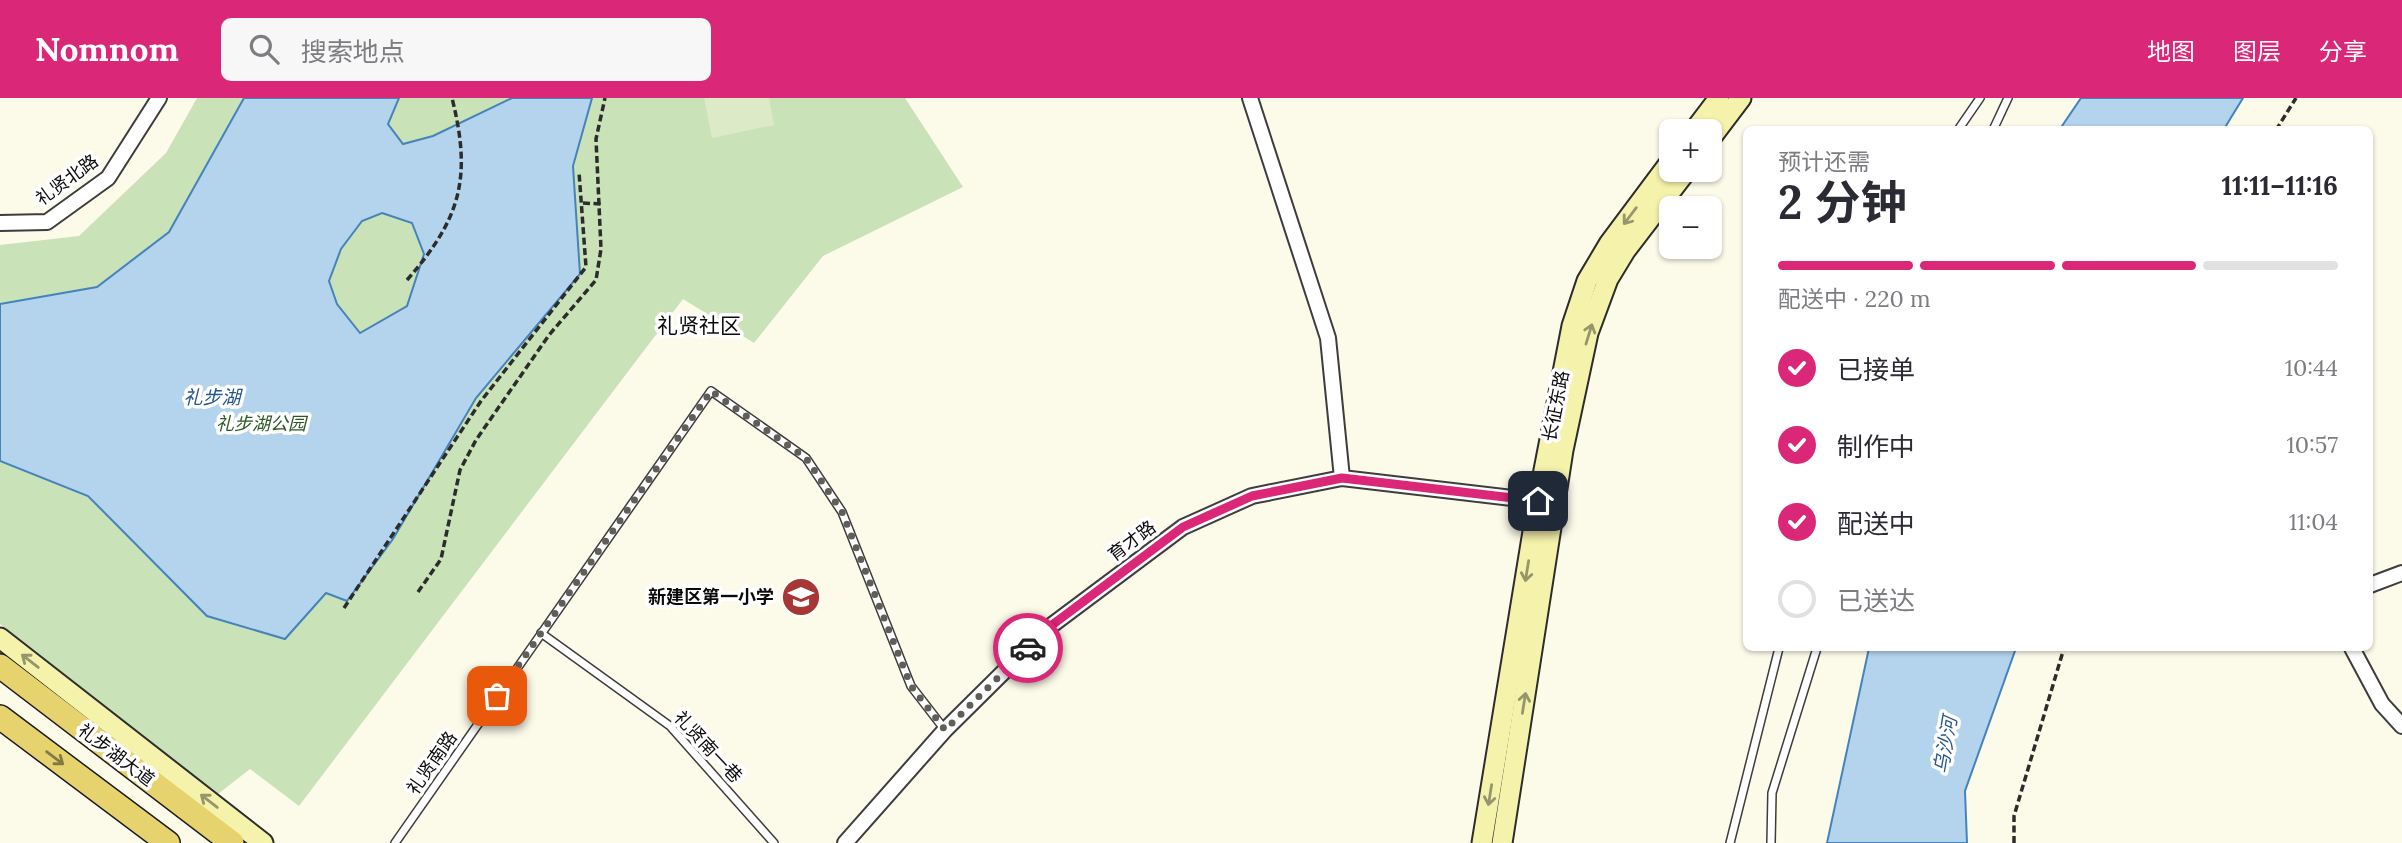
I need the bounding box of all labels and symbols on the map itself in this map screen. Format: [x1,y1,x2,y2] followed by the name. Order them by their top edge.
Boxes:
[31,149,103,210] street label: 礼贤北路
[1623,206,1638,225] one-way arrow
[657,312,741,339] district label: 礼贤社区
[1583,324,1596,346] one-way arrow
[1537,368,1574,443] street label: 长征东路
[183,385,243,409] water label: 礼步湖
[216,412,309,435] park label: 礼步湖公园
[1508,471,1568,531] pin
[1103,515,1160,566] street label: 育才路
[1520,559,1533,582] one-way arrow
[780,576,822,618] school or university icon: 新建区第一小学
[648,585,774,608] place label: 新建区第一小学
[993,613,1063,683] courier
[21,654,39,669] one-way arrow
[467,666,527,726] pin
[1518,692,1531,715] one-way arrow
[669,706,747,787] street label: 礼贤南一巷
[1928,711,1962,775] water label: 乌沙河
[73,718,159,791] street label: 礼步湖大道
[402,727,462,799] street label: 礼贤南路
[45,750,63,765] one-way arrow
[1483,783,1496,806] one-way arrow
[200,794,219,809] one-way arrow

